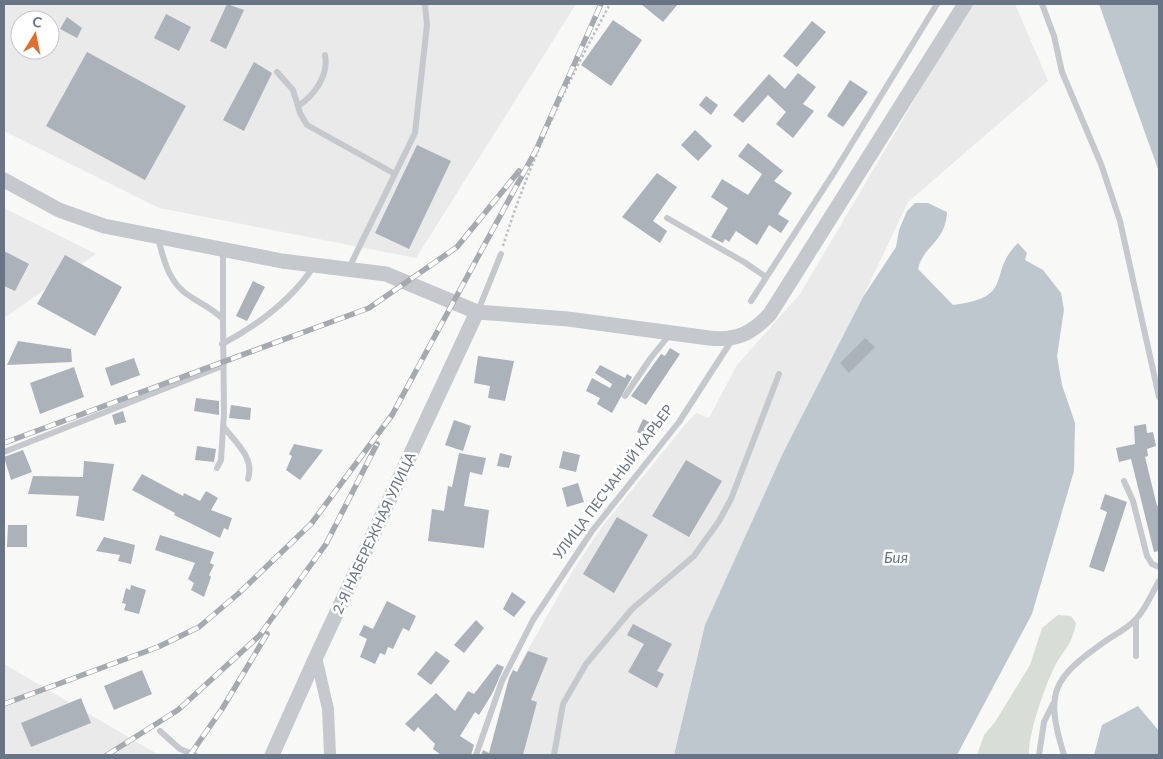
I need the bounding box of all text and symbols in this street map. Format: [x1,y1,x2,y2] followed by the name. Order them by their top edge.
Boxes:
[10,10,60,60] north arrow
[31,13,44,31] text: С
[549,401,676,562] street label: УЛИЦА ПЕСЧАНЫЙ КАРЬЕР
[329,449,419,616] street label: 2-Я НАБЕРЕЖНАЯ УЛИЦА
[884,548,908,566] water label: Бия

